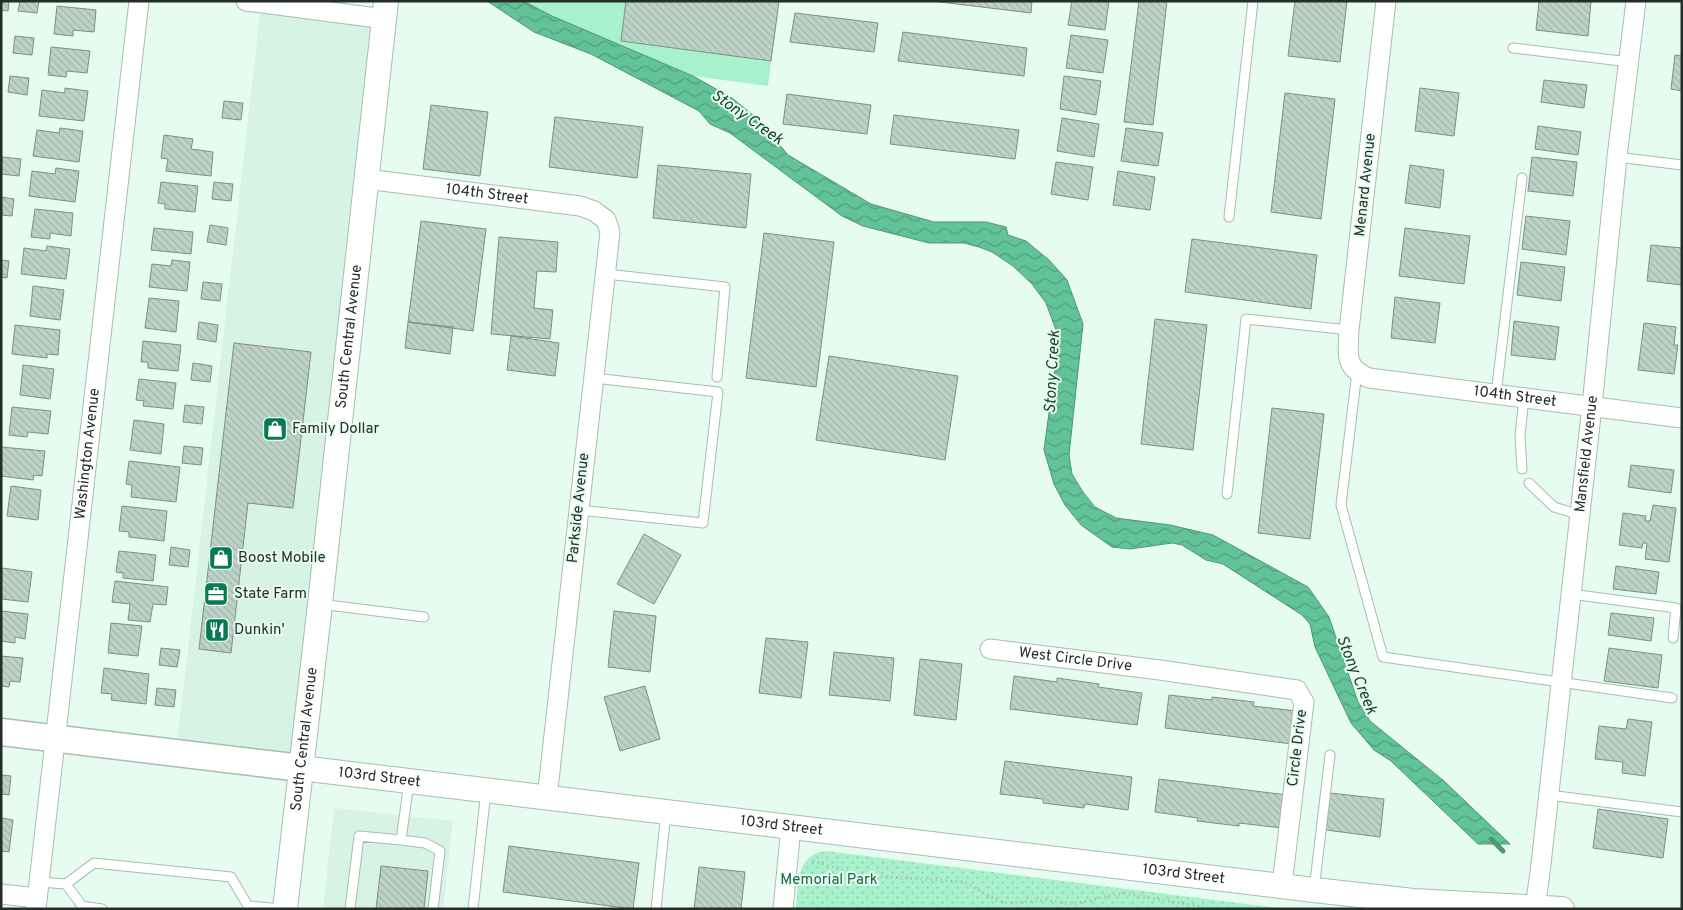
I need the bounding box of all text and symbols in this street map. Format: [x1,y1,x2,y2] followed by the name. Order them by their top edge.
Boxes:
[707,86,788,151] water label: Stony Creek
[1351,132,1381,238] street label: Menard Avenue
[445,180,530,209] street label: 104th Street
[332,264,367,410] street label: South Central Avenue
[1041,329,1065,414] water label: Stony Creek
[1473,382,1558,411] street label: 104th Street
[71,387,104,521] street label: Washington Avenue
[1571,395,1602,513] street label: Mansfield Avenue
[262,416,288,442] shop icon: Family Dollar
[292,420,380,439] place label: Family Dollar
[564,452,594,564] street label: Parkside Avenue
[208,545,234,571] shop icon: Boost Mobile
[238,549,326,568] place label: Boost Mobile
[203,581,229,607] office icon: State Farm
[234,585,307,604] place label: State Farm
[204,617,230,643] restaurant icon: Dunkin'
[234,621,285,640] place label: Dunkin'
[1331,633,1381,718] water label: Stony Creek
[1018,643,1133,676] street label: West Circle Drive
[287,666,322,812] street label: South Central Avenue
[1284,708,1312,788] street label: Circle Drive
[337,763,422,792] street label: 103rd Street
[739,811,824,840] street label: 103rd Street
[1141,860,1226,889] street label: 103rd Street
[780,871,878,890] park label: Memorial Park

